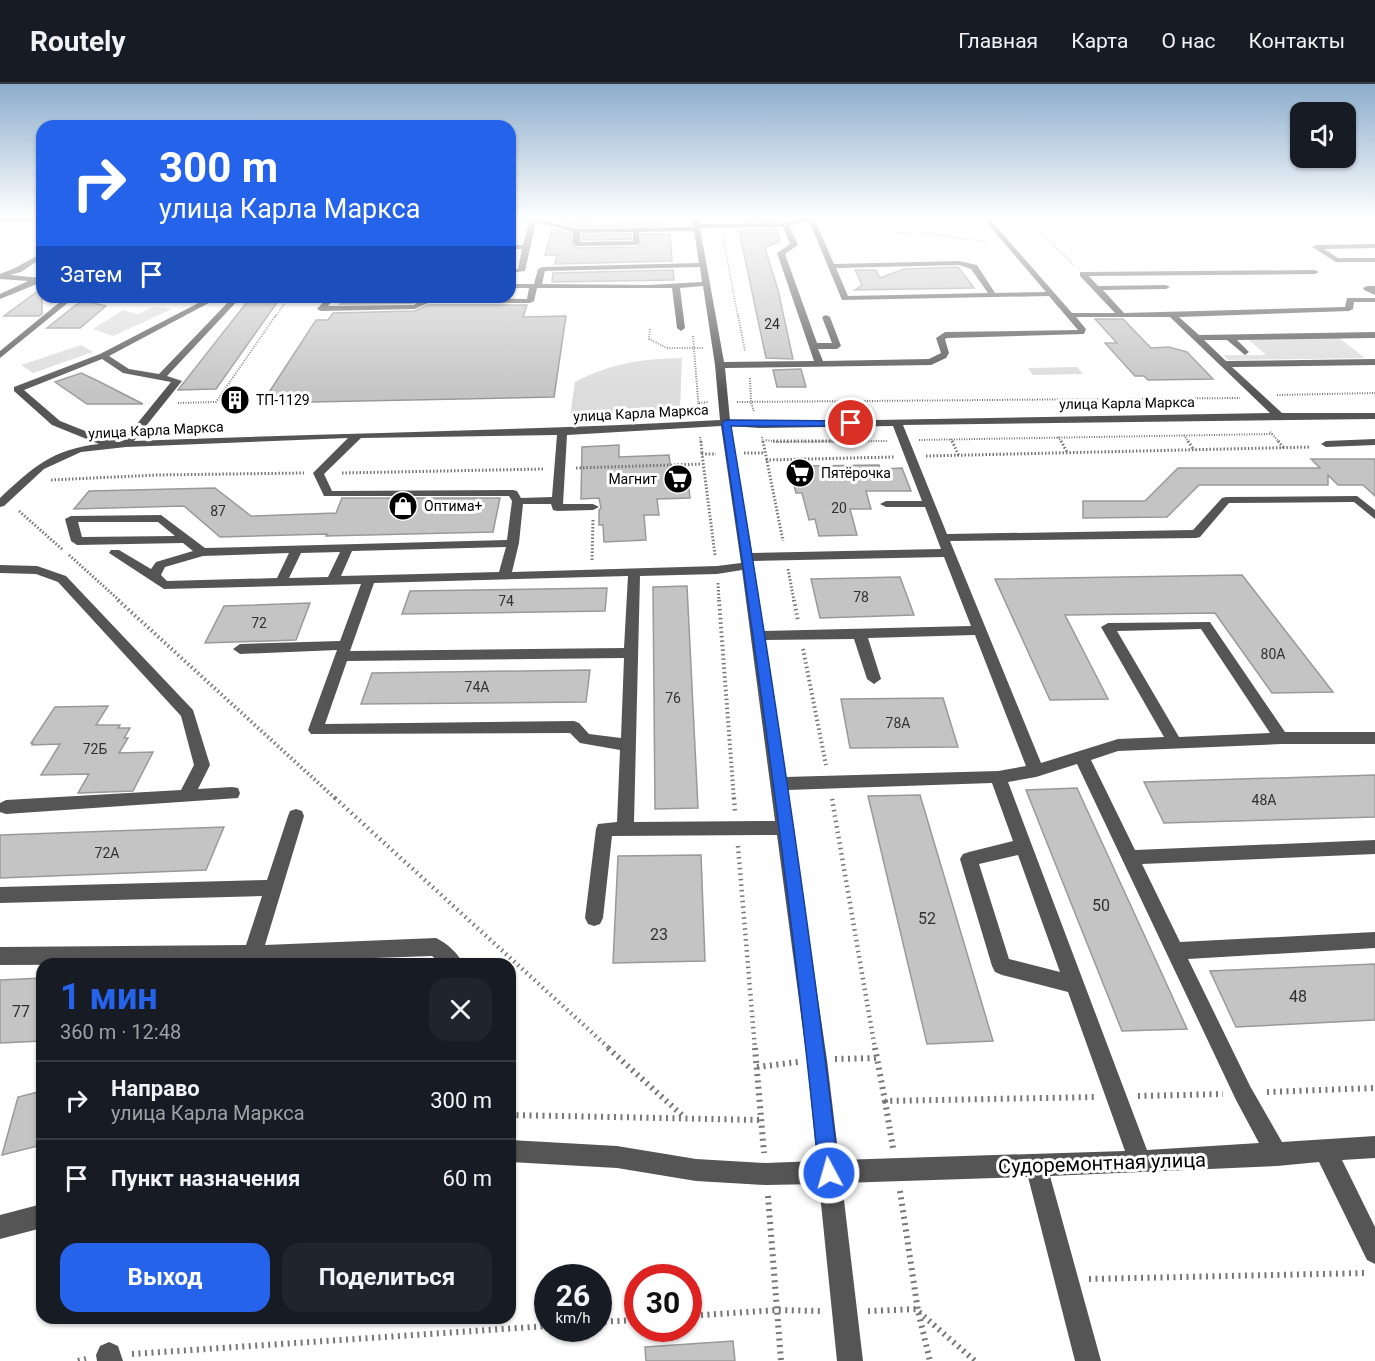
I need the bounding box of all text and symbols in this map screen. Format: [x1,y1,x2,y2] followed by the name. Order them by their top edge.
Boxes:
[30,25,126,58] text: Routely
[958,29,1038,53] text: Главная
[1071,29,1128,53] text: Карта
[1161,29,1216,53] text: О нас
[1249,29,1345,53] text: Контакты
[1290,102,1356,168] map controls
[1290,102,1356,168] button: sound
[159,143,278,192] text: 300 m
[60,144,138,222] icon: right
[159,193,420,225] text: улица Карла Маркса
[135,258,168,291] icon: arrive
[60,262,123,287] text: Затем
[764,316,780,332] house number: 24
[219,384,251,416] building icon: ТП-1129
[256,392,310,408] place label: ТП-1129
[1059,394,1195,412] street label: улица Карла Маркса
[825,397,876,448] pin
[573,401,709,425] street label: улица Карла Маркса
[834,406,867,439] icon: arrive
[88,418,224,442] street label: улица Карла Маркса
[784,457,816,489] supermarket icon: Пятёрочка
[662,463,694,495] supermarket icon: Магнит
[821,465,891,481] place label: Пятёрочка
[608,471,657,487] place label: Магнит
[387,490,419,522] shop icon: Оптима+
[424,498,483,514] place label: Оптима+
[831,500,847,516] house number: 20
[210,503,226,519] house number: 87
[853,589,869,605] house number: 78
[498,593,514,609] house number: 74
[251,615,267,631] house number: 72
[1261,646,1285,662] house number: 80А
[465,679,489,695] house number: 74А
[665,690,681,706] house number: 76
[886,715,910,731] house number: 78А
[83,741,107,757] house number: 72Б
[1252,792,1276,808] house number: 48А
[95,845,119,861] house number: 72А
[1092,896,1110,915] house number: 50
[918,909,936,928] house number: 52
[650,925,668,944] house number: 23
[60,976,158,1018] text: 1 мин
[429,978,492,1041] button: close
[1289,987,1307,1006] house number: 48
[12,1002,30,1021] house number: 77
[60,1020,181,1044] text: 360 m · 12:48
[111,1076,200,1101] text: Направо
[60,1084,93,1117] icon: right
[430,1088,492,1113] text: 300 m
[111,1101,305,1125] text: улица Карла Маркса
[797,1141,861,1205] position arrow
[998,1147,1206,1179] street label: Судоремонтная улица
[60,1162,93,1195] icon: arrive
[111,1166,300,1191] text: Пункт назначения
[443,1166,492,1191] text: 60 m
[60,1243,270,1312] button: Выход
[282,1243,492,1312] button: Поделиться
[624,1264,702,1342] speed limit sign: 30
[556,1278,590,1313] text: 26
[555,1309,591,1327] text: km/h

